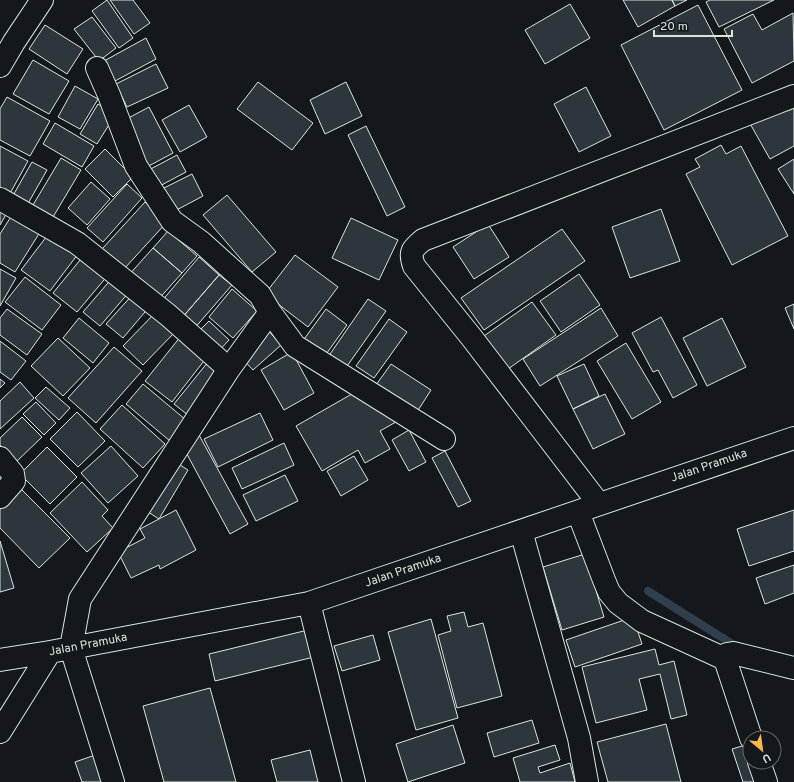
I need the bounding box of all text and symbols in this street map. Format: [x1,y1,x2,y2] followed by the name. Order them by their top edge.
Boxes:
[654,12,732,38] scale bar
[660,19,688,35] text: 20 m
[669,445,749,487] street label: Jalan Pramuka
[363,550,443,592] street label: Jalan Pramuka
[47,630,129,660] street label: Jalan Pramuka
[742,730,782,770] north arrow
[760,750,773,766] text: U

